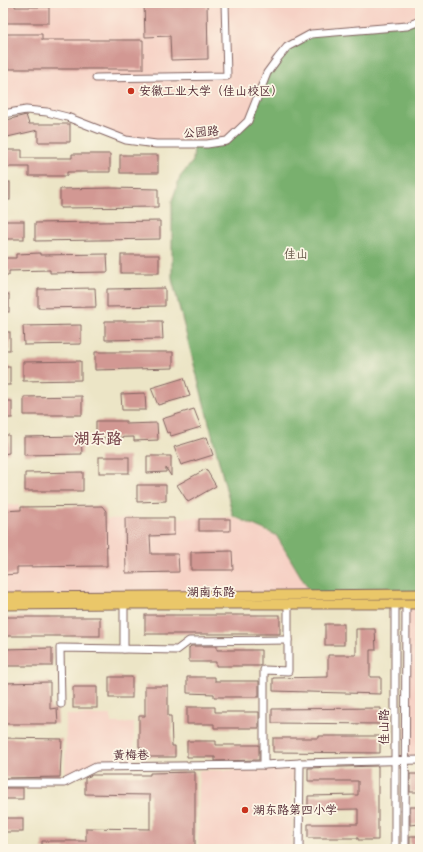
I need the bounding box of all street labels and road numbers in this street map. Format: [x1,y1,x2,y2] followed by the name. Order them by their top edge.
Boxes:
[183,124,220,143] street label: 公园路
[187,585,235,602] street label: 湖南东路
[377,709,394,745] street label: 佳山路
[113,748,149,765] street label: 黄梅巷

